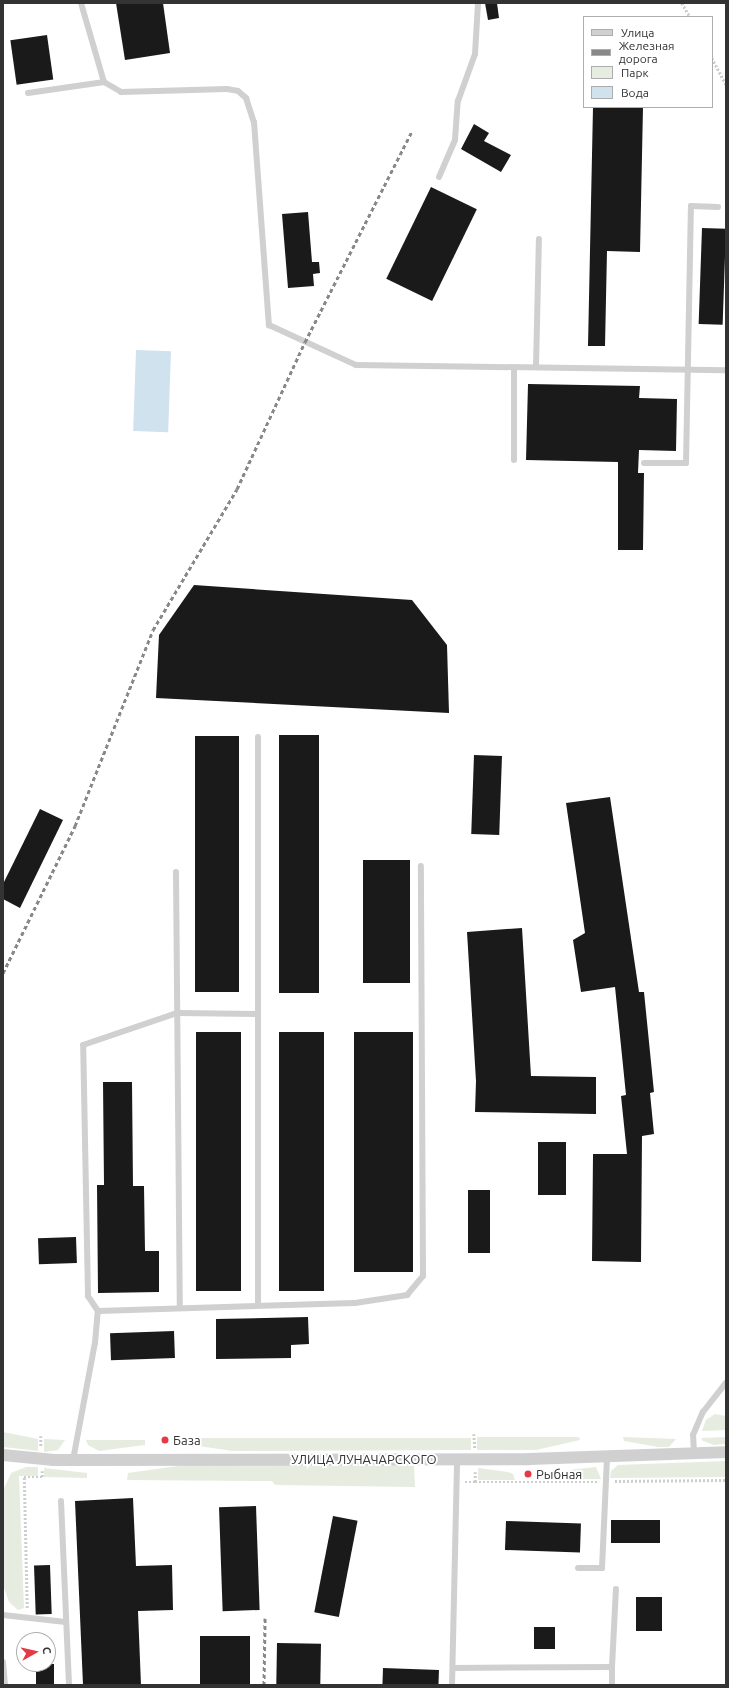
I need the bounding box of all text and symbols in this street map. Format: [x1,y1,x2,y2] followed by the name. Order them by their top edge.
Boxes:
[583,16,713,108] legend
[621,26,654,39] text: Улица
[619,39,675,65] text: Железная дорога
[621,66,649,79] text: Парк
[621,86,649,99] text: Вода
[173,1432,201,1448] place label: База
[160,1435,170,1445] marker: База
[291,1451,437,1467] street label: УЛИЦА ЛУНАЧАРСКОГО
[536,1466,582,1482] place label: Рыбная
[523,1469,533,1479] marker: Рыбная
[16,1632,56,1672] north arrow
[40,1646,53,1655] text: С

